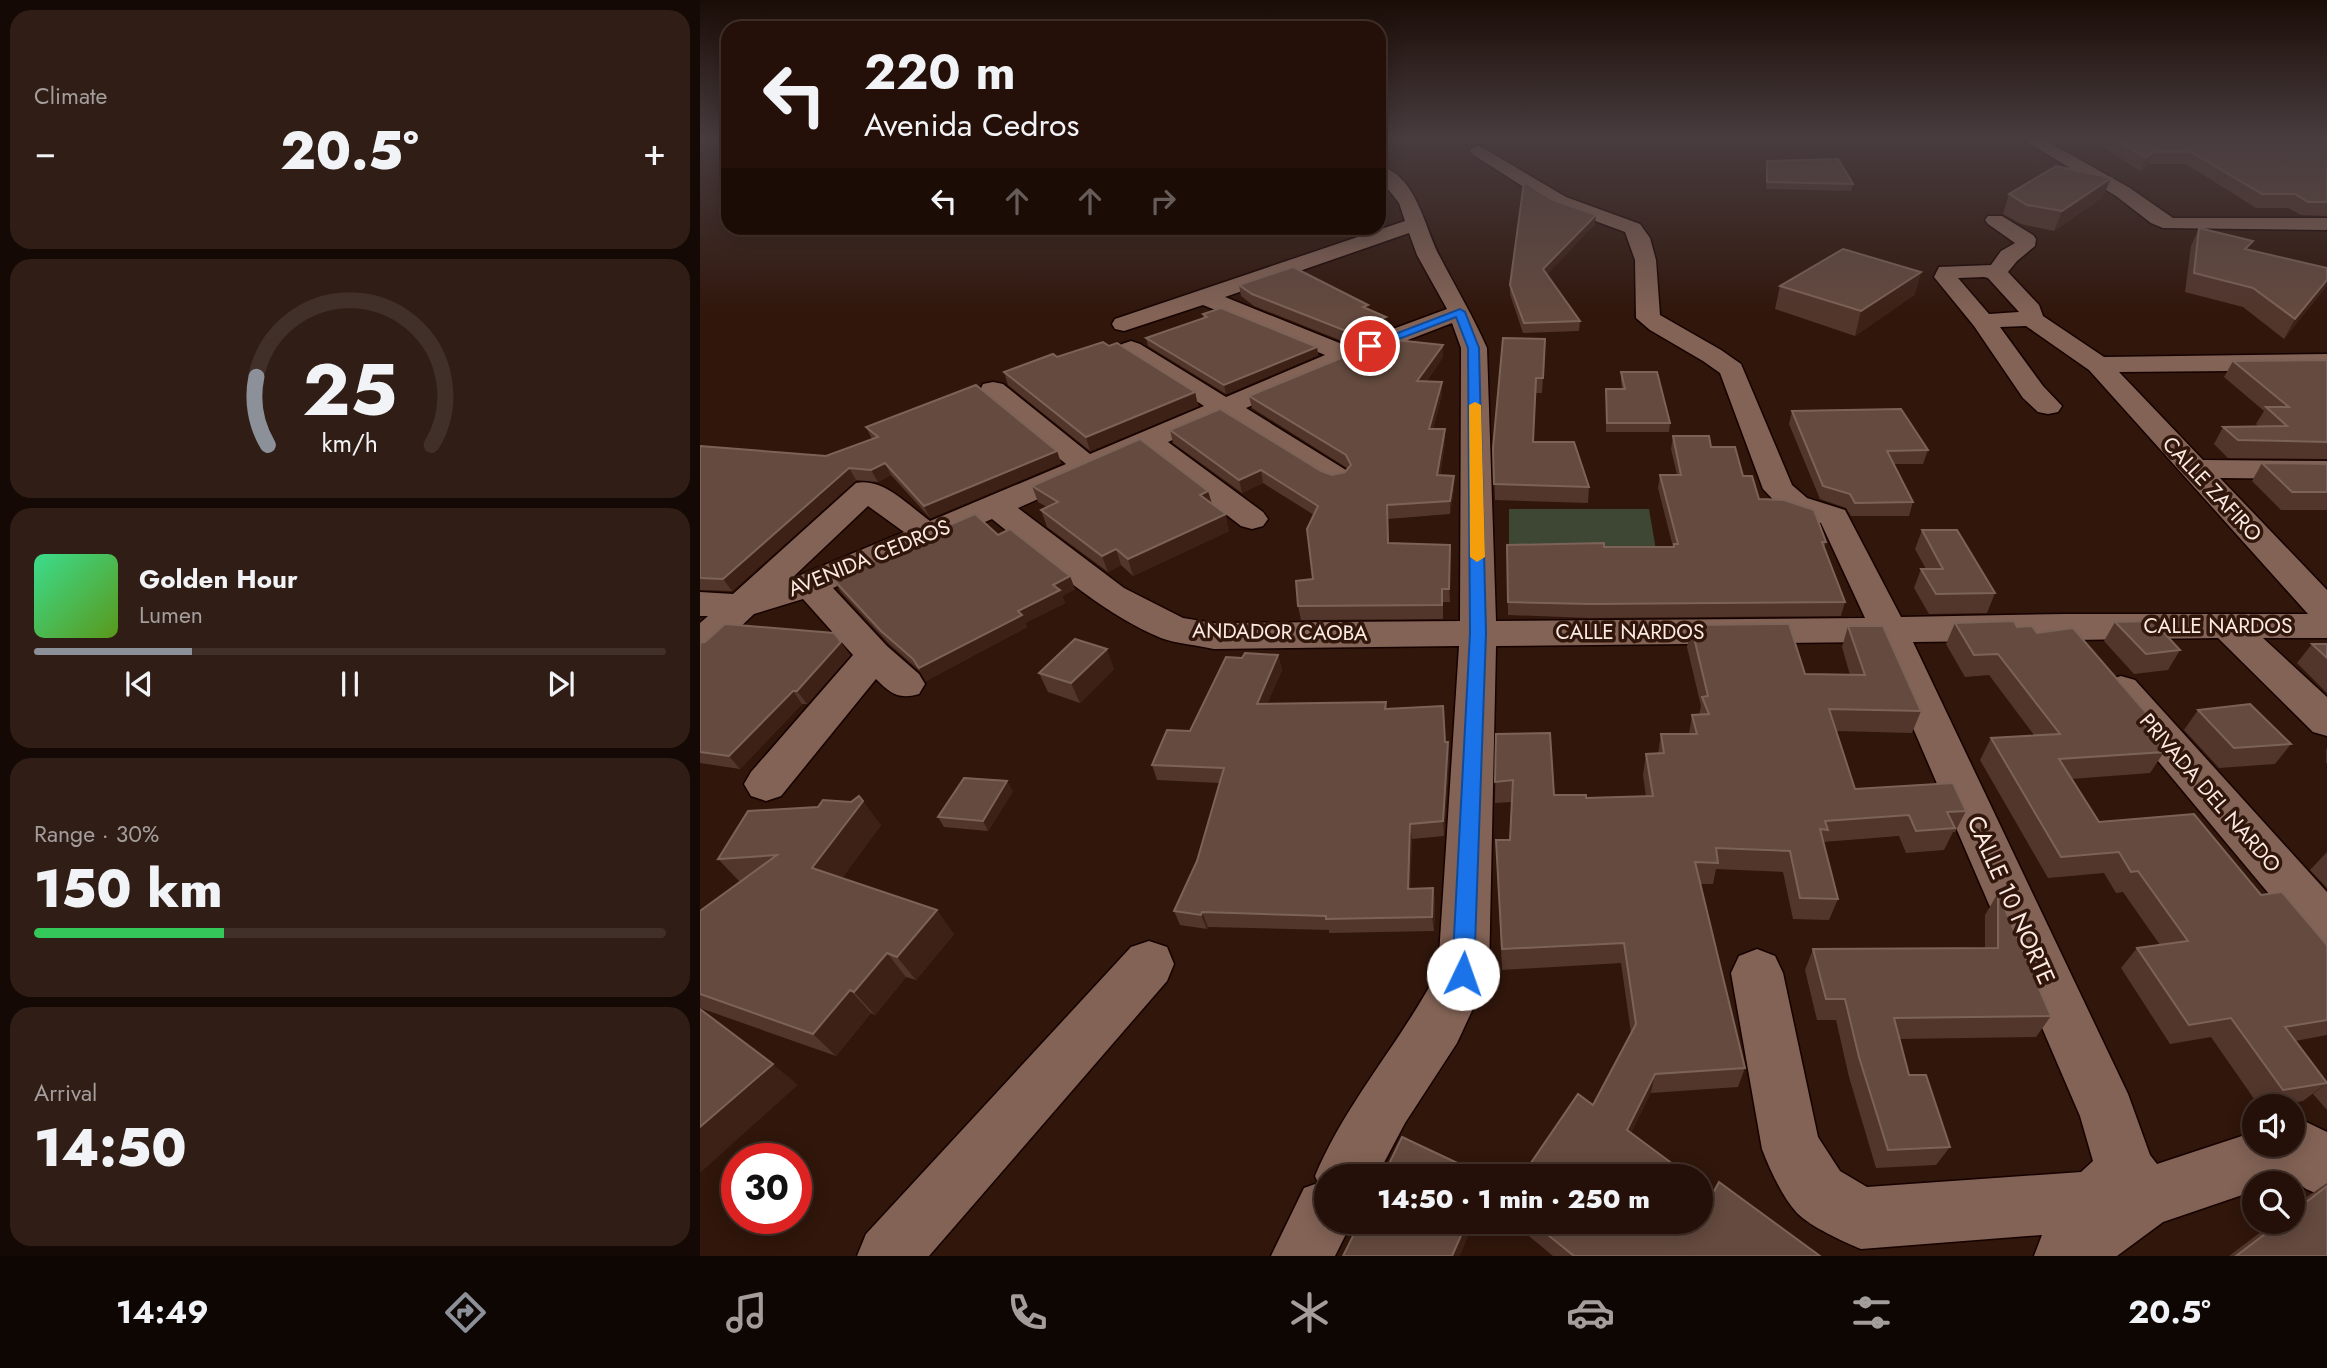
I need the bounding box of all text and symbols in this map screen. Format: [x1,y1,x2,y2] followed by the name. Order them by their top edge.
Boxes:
[864,37,1016,107] text: 220 m
[749,49,840,140] icon: left
[34,79,107,113] text: Climate
[864,102,1079,148] text: Avenida Cedros
[280,113,419,189] text: 20.5°
[34,124,56,179] text: −
[643,124,666,179] text: +
[925,182,963,220] icon: left
[998,182,1036,220] icon: ahead
[1071,182,1109,220] icon: ahead
[1144,182,1182,220] icon: right
[1340,316,1400,376] pin
[1351,327,1389,365] icon: arrive
[303,337,397,442] text: 25
[322,425,378,461] text: km/h
[2155,430,2269,548] street label: CALLE ZAFIRO
[783,512,955,604] street label: AVENIDA CEDROS
[139,560,298,598] text: Golden Hour
[139,598,203,632] text: Lumen
[2144,611,2292,641] street label: CALLE NARDOS
[1192,615,1368,649] street label: ANDADOR CAOBA
[1556,617,1704,647] street label: CALLE NARDOS
[120,665,158,703] icon: previous
[331,665,369,703] icon: pause
[542,665,580,703] icon: next
[2132,707,2288,879] street label: PRIVADA DEL NARDO
[1959,810,2064,990] street label: CALLE 10 NORTE
[34,817,159,851] text: Range · 30%
[34,851,223,927] text: 150 km
[1426,937,1500,1011] position arrow
[34,1076,97,1110] text: Arrival
[2242,1094,2305,1234] map controls
[2242,1094,2305,1157] button: sound
[34,1110,187,1186] text: 14:50
[721,1143,812,1234] speed limit sign: 30
[2242,1171,2305,1234] button: search
[1377,1180,1650,1218] text: 14:50 · 1 min · 250 m
[441,1288,490,1337] icon: directions
[722,1288,771,1337] icon: music
[1003,1288,1052,1337] icon: phone
[1285,1288,1334,1337] icon: climate
[1566,1288,1615,1337] icon: car
[1847,1288,1896,1337] icon: filters
[116,1289,209,1335] text: 14:49
[2128,1289,2211,1335] text: 20.5°

